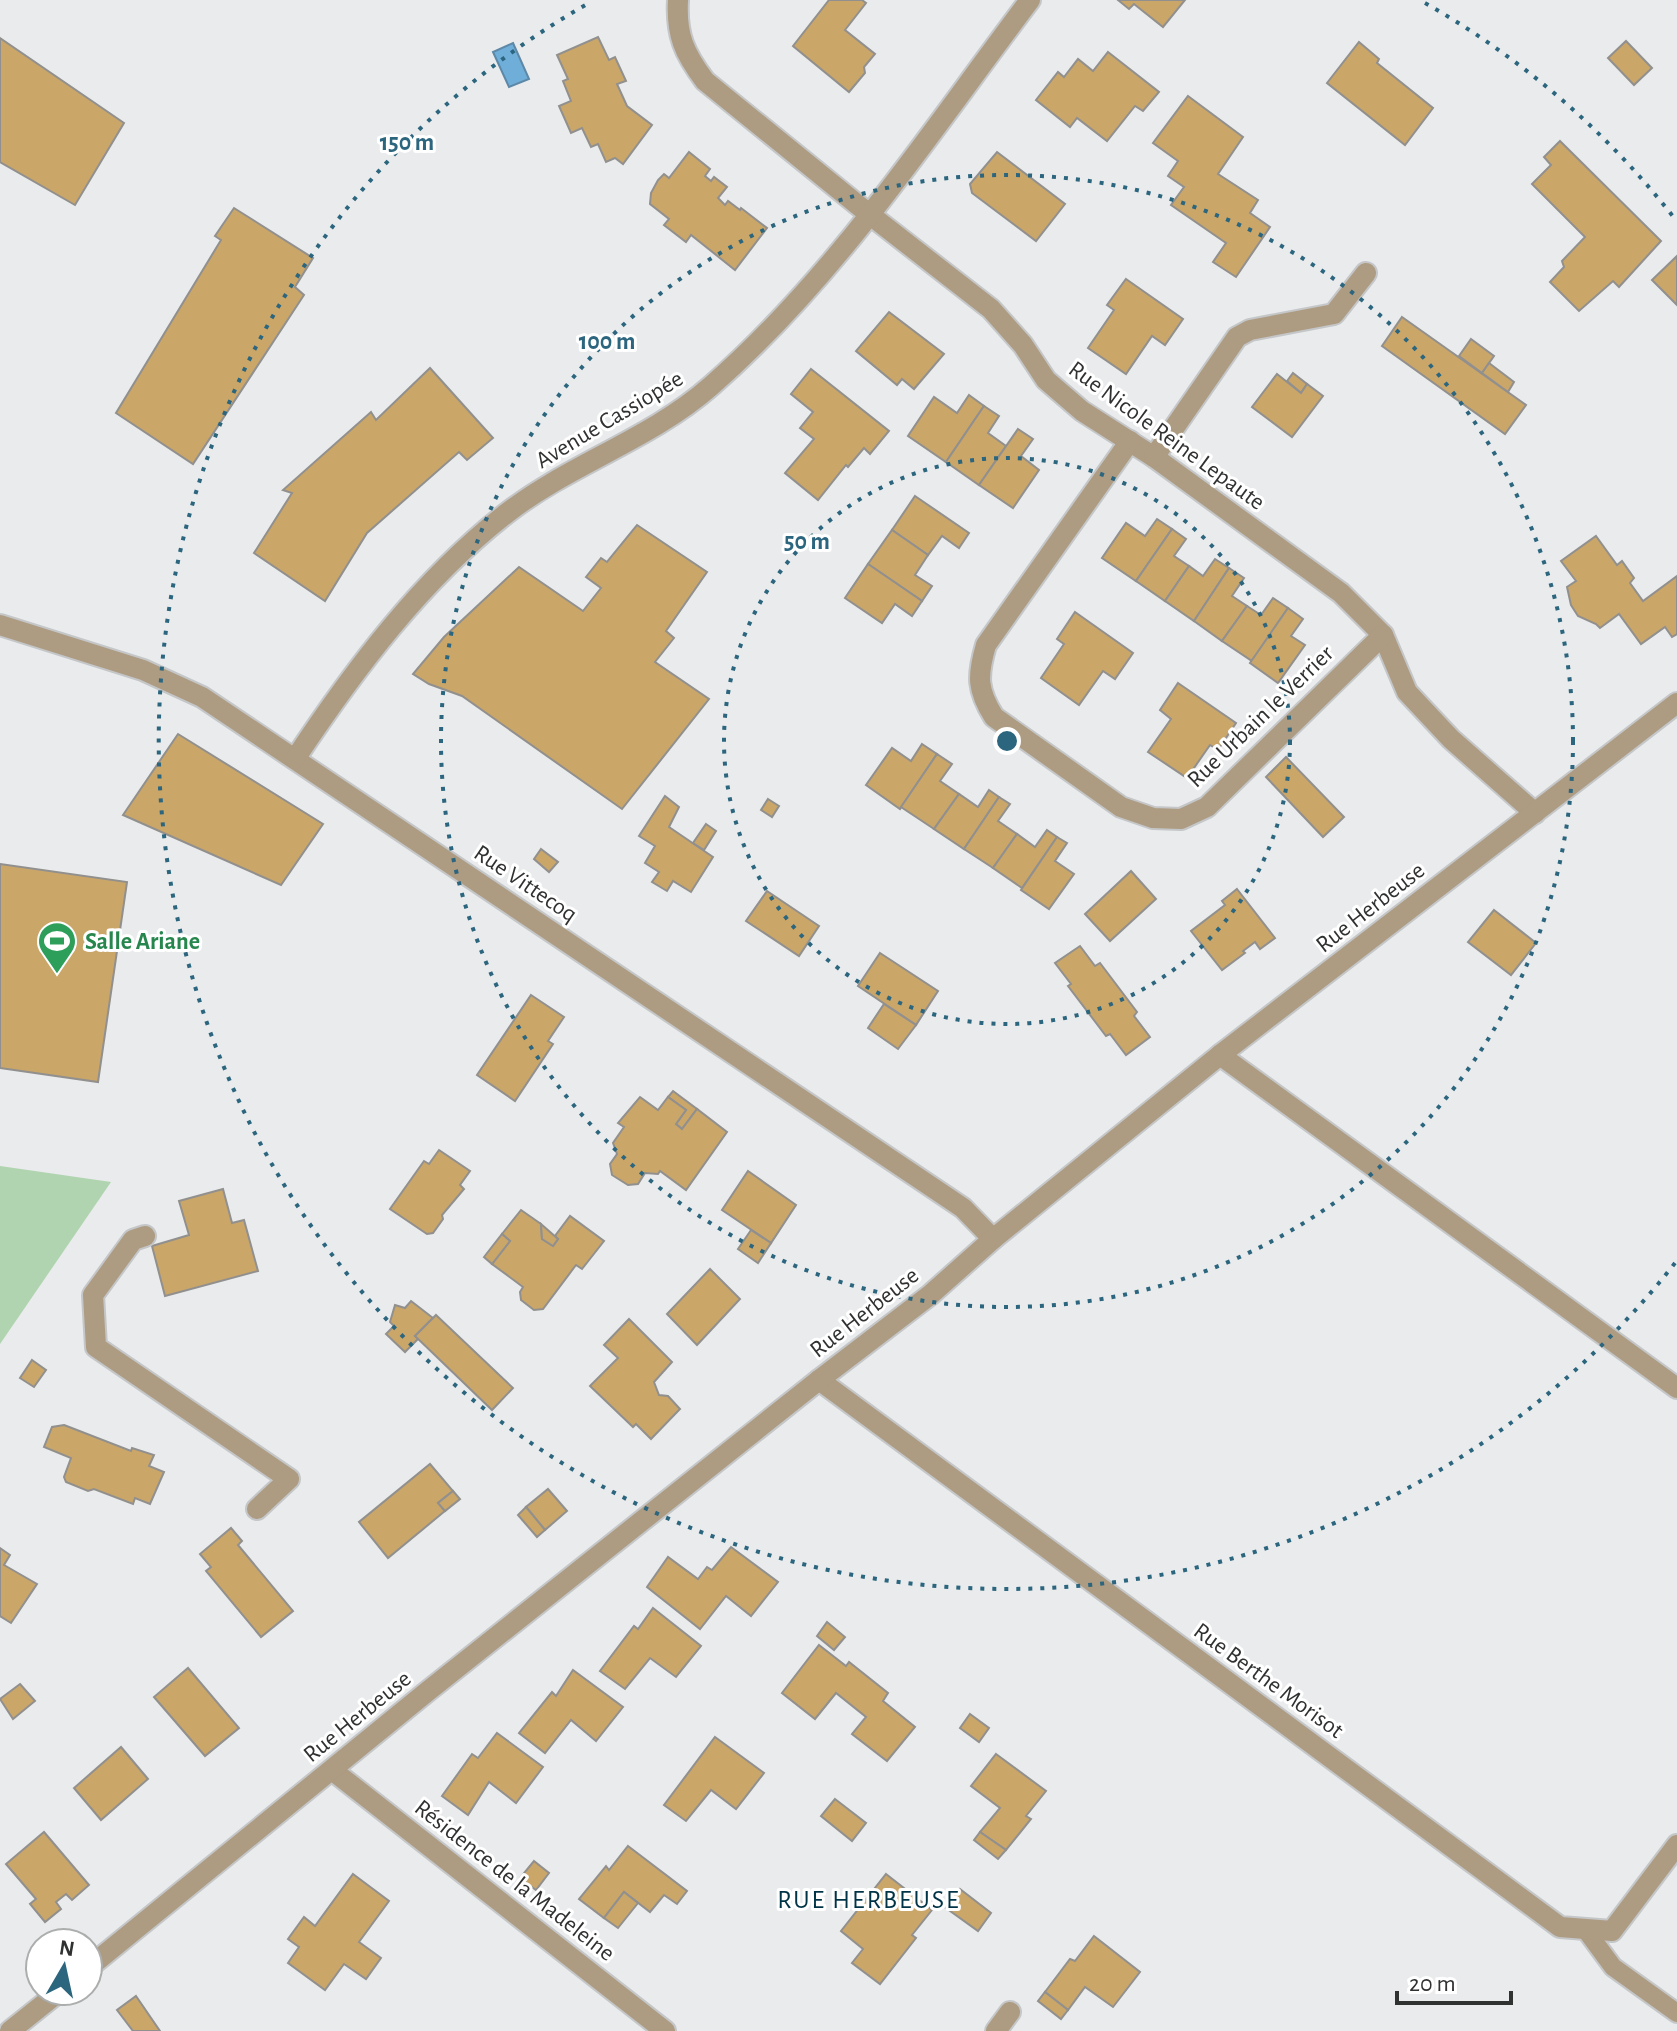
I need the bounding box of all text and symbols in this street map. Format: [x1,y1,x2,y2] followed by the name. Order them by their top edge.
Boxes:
[380,131,434,155] text: 150 m
[579,330,635,354] text: 100 m
[1064,357,1269,515] street label: Rue Nicole Reine Lepaute
[532,367,687,473] street label: Avenue Cassiopée
[784,530,830,554] text: 50 m
[1183,641,1338,792] street label: Rue Urbain le Verrier
[993,727,1021,755] centre of rings
[470,841,581,927] street label: Rue Vittecoq
[1312,858,1429,957] street label: Rue Herbeuse
[36,920,78,975] sports icon: Salle Ariane
[85,930,200,954] place label: Salle Ariane
[806,1263,923,1362] street label: Rue Herbeuse
[1189,1619,1348,1743] street label: Rue Berthe Morisot
[299,1666,416,1767] street label: Rue Herbeuse
[410,1796,619,1966] street label: Résidence de la Madeleine
[777,1887,961,1913] district label: RUE HERBEUSE
[24,1927,104,2007] north arrow
[58,1936,76,1960] text: N
[1397,1955,1511,2005] scale bar
[1409,1972,1456,1996] text: 20 m

